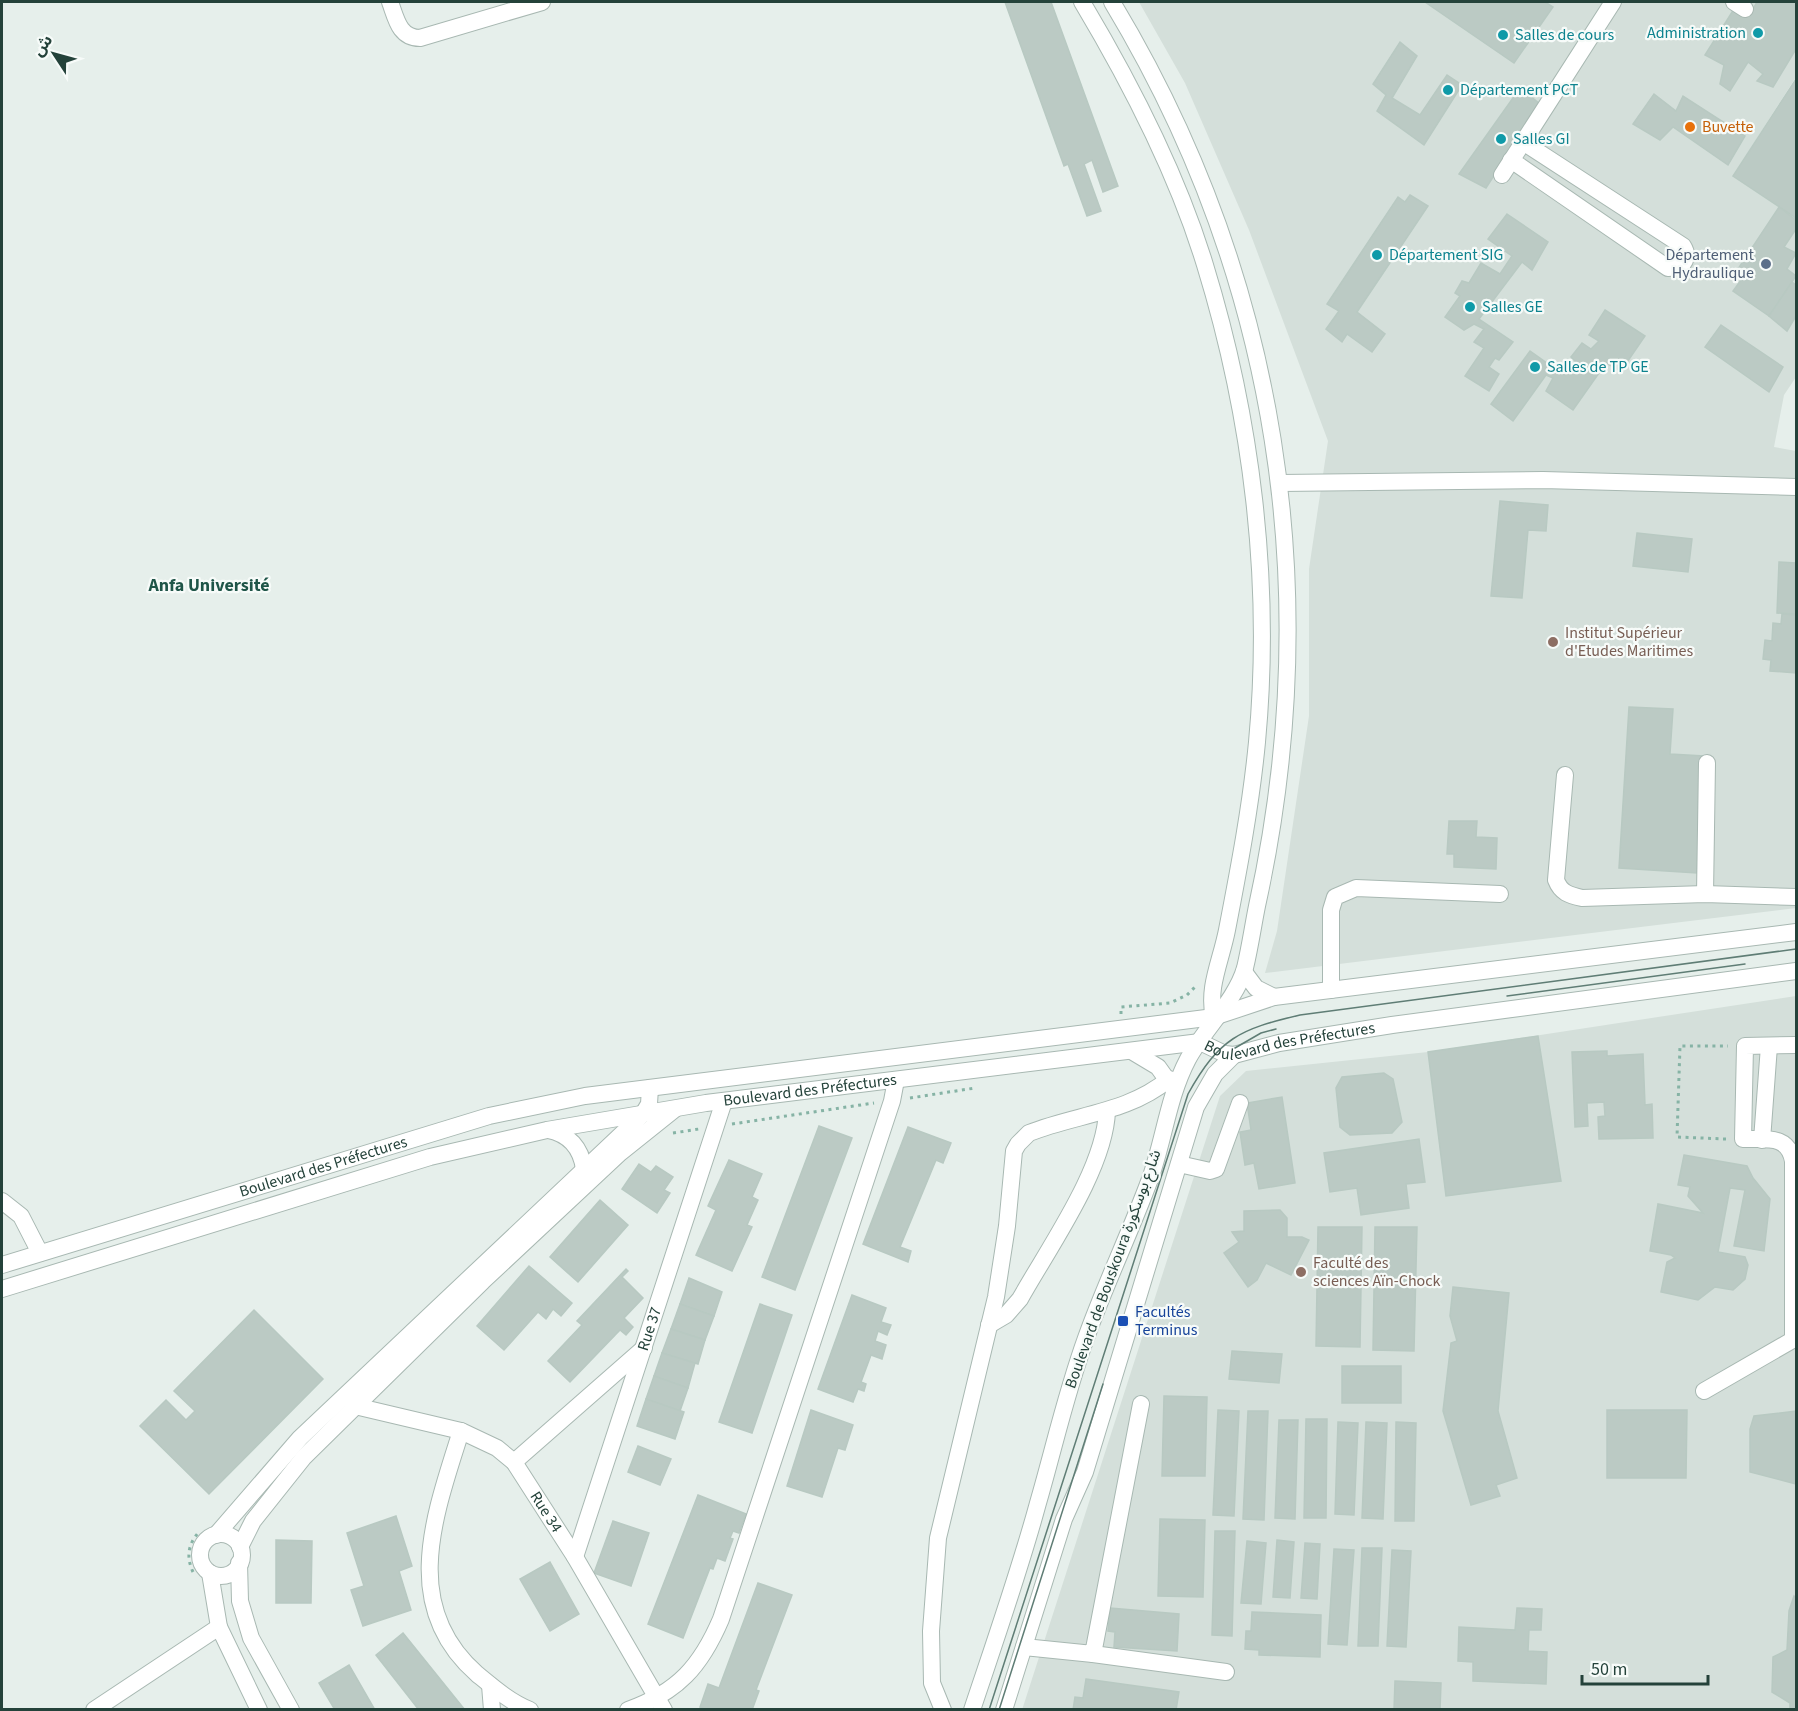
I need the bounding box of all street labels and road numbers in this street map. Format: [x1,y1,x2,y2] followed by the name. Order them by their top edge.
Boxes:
[1200,1017,1377,1066] street label: Boulevard des Préfectures
[722,1069,898,1112] street label: Boulevard des Préfectures
[237,1131,410,1203] street label: Boulevard des Préfectures
[1059,1146,1167,1392] street label: Boulevard de Bouskoura شارع بوسكورة
[632,1304,667,1354] street label: Rue 37
[525,1487,567,1537] street label: Rue 34

